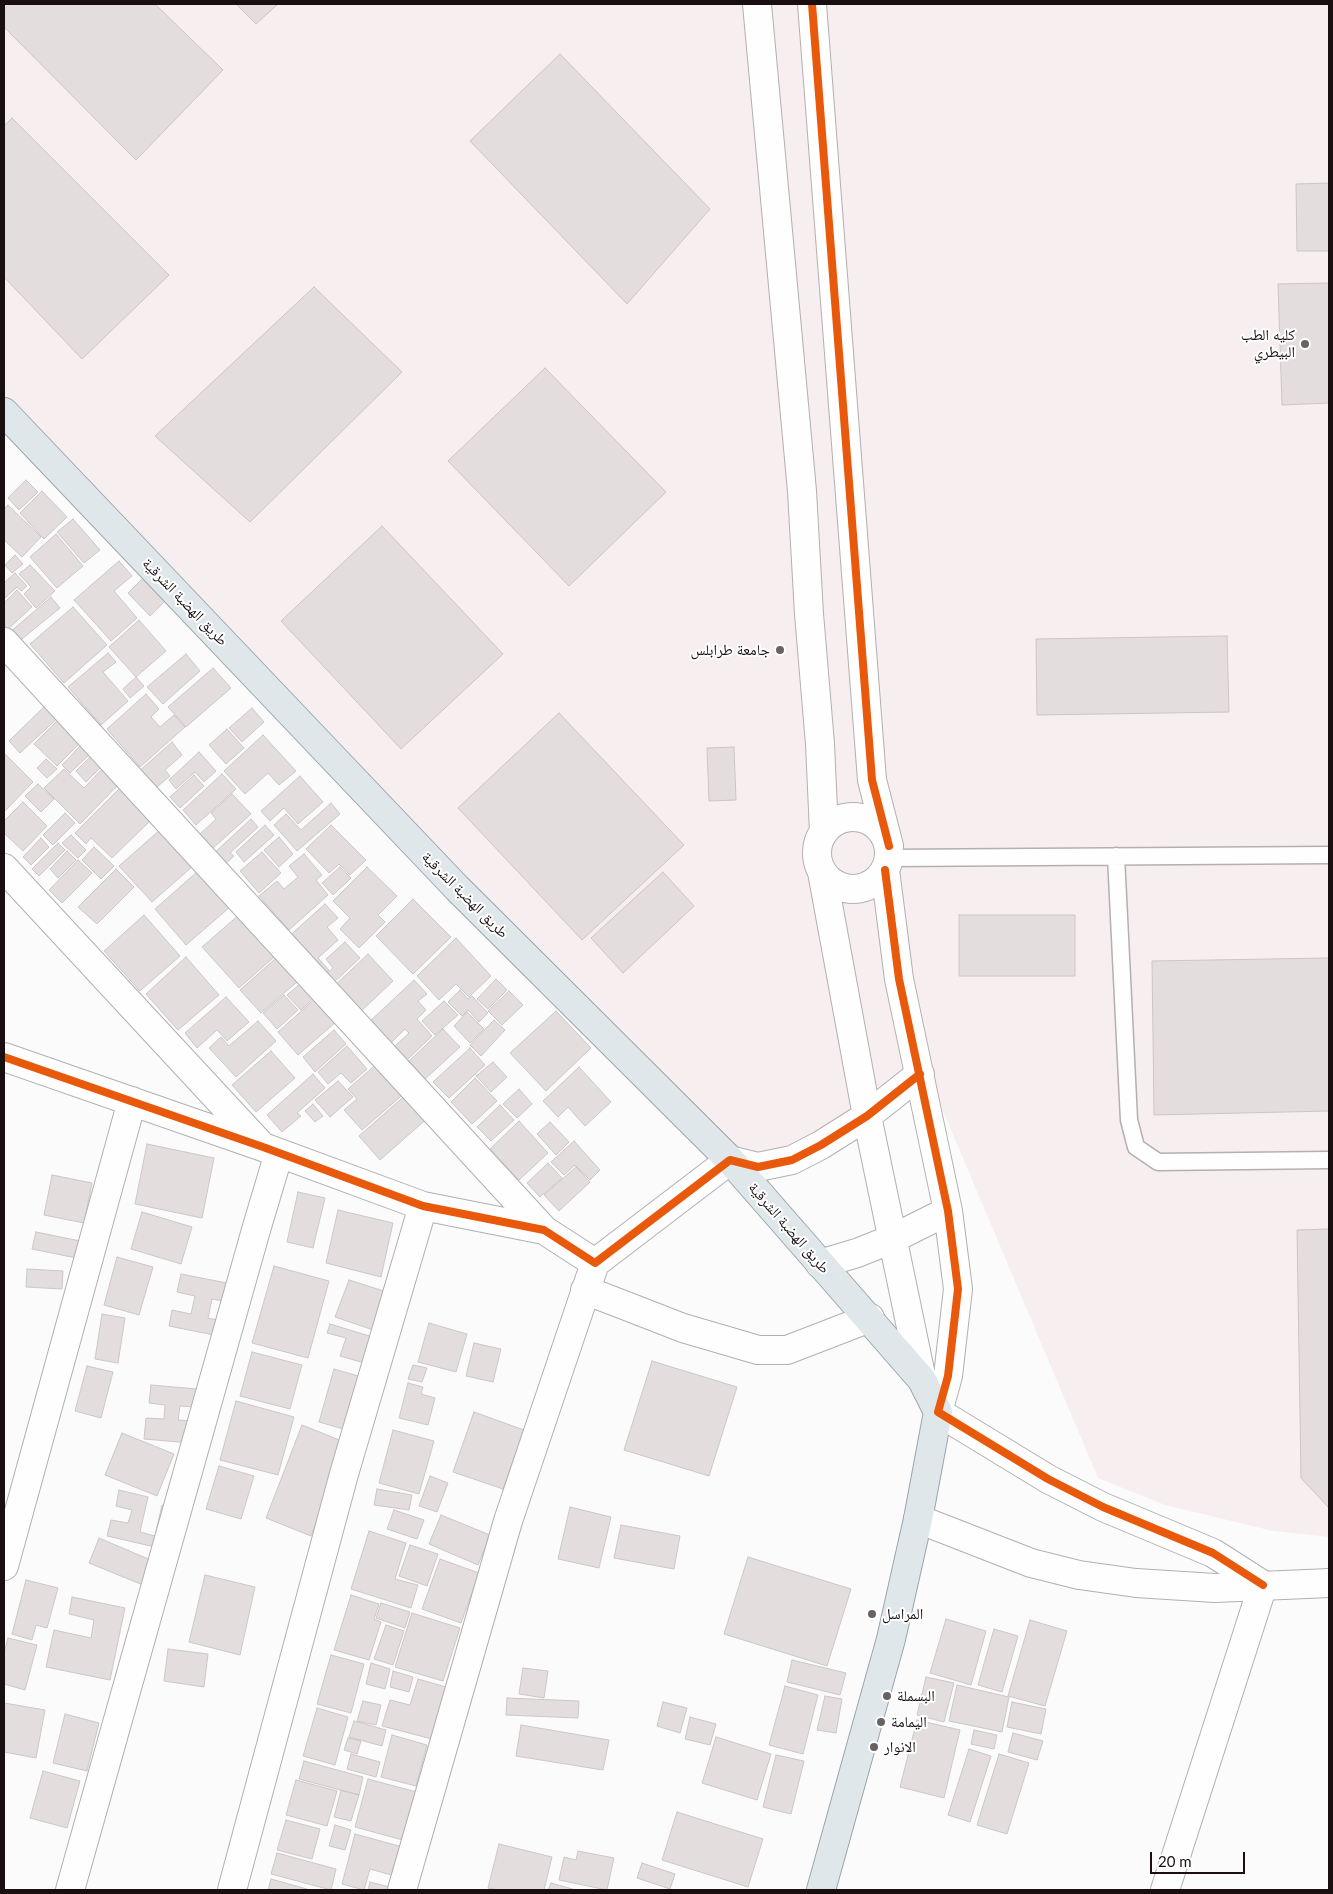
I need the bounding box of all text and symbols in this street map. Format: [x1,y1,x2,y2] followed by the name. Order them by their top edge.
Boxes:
[1241,326,1295,361] place label: كليه الطب البيطري
[1299,338,1311,350] marker: كليه الطب البيطري
[139,554,231,650] street label: طريق الهضبة الشرقية
[690,641,770,659] place label: جامعة طرابلس
[774,644,786,656] marker: جامعة طرابلس
[418,848,512,942] street label: طريق الهضبة الشرقية
[745,1179,833,1277] street label: طريق الهضبة الشرقية
[882,1605,923,1623] place label: المراسل
[866,1608,878,1620] marker: المراسل
[897,1687,935,1705] place label: البسملة
[881,1690,893,1702] marker: البسملة
[891,1713,927,1731] place label: اليمامة
[875,1716,887,1728] marker: اليمامة
[884,1738,916,1756] place label: الانوار
[868,1741,880,1753] marker: الانوار
[1153,1842,1248,1874] scale bar
[1158,1852,1192,1870] text: 20 m

